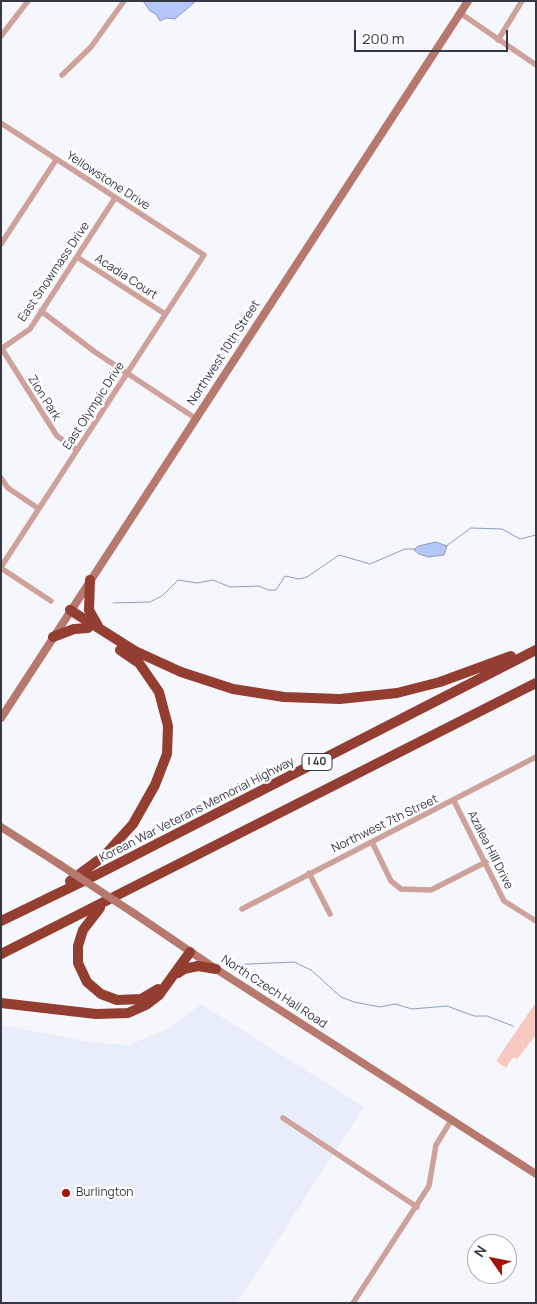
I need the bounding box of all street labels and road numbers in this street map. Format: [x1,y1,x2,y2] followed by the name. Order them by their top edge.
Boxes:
[64,149,152,213] street label: Yellowstone Drive
[15,219,93,325] street label: East Snowmass Drive
[92,251,160,303] street label: Acadia Court
[185,298,263,408] street label: Northwest 10th Street
[60,359,128,453] street label: East Olympic Drive
[24,373,64,423] street label: Zion Park
[97,754,297,866] street label: Korean War Veterans Memorial Highway
[302,754,332,770] road number: I 40
[329,792,441,856] street label: Northwest 7th Street
[464,808,516,892] street label: Azalea Hill Drive
[219,952,329,1032] street label: North Czech Hall Road

